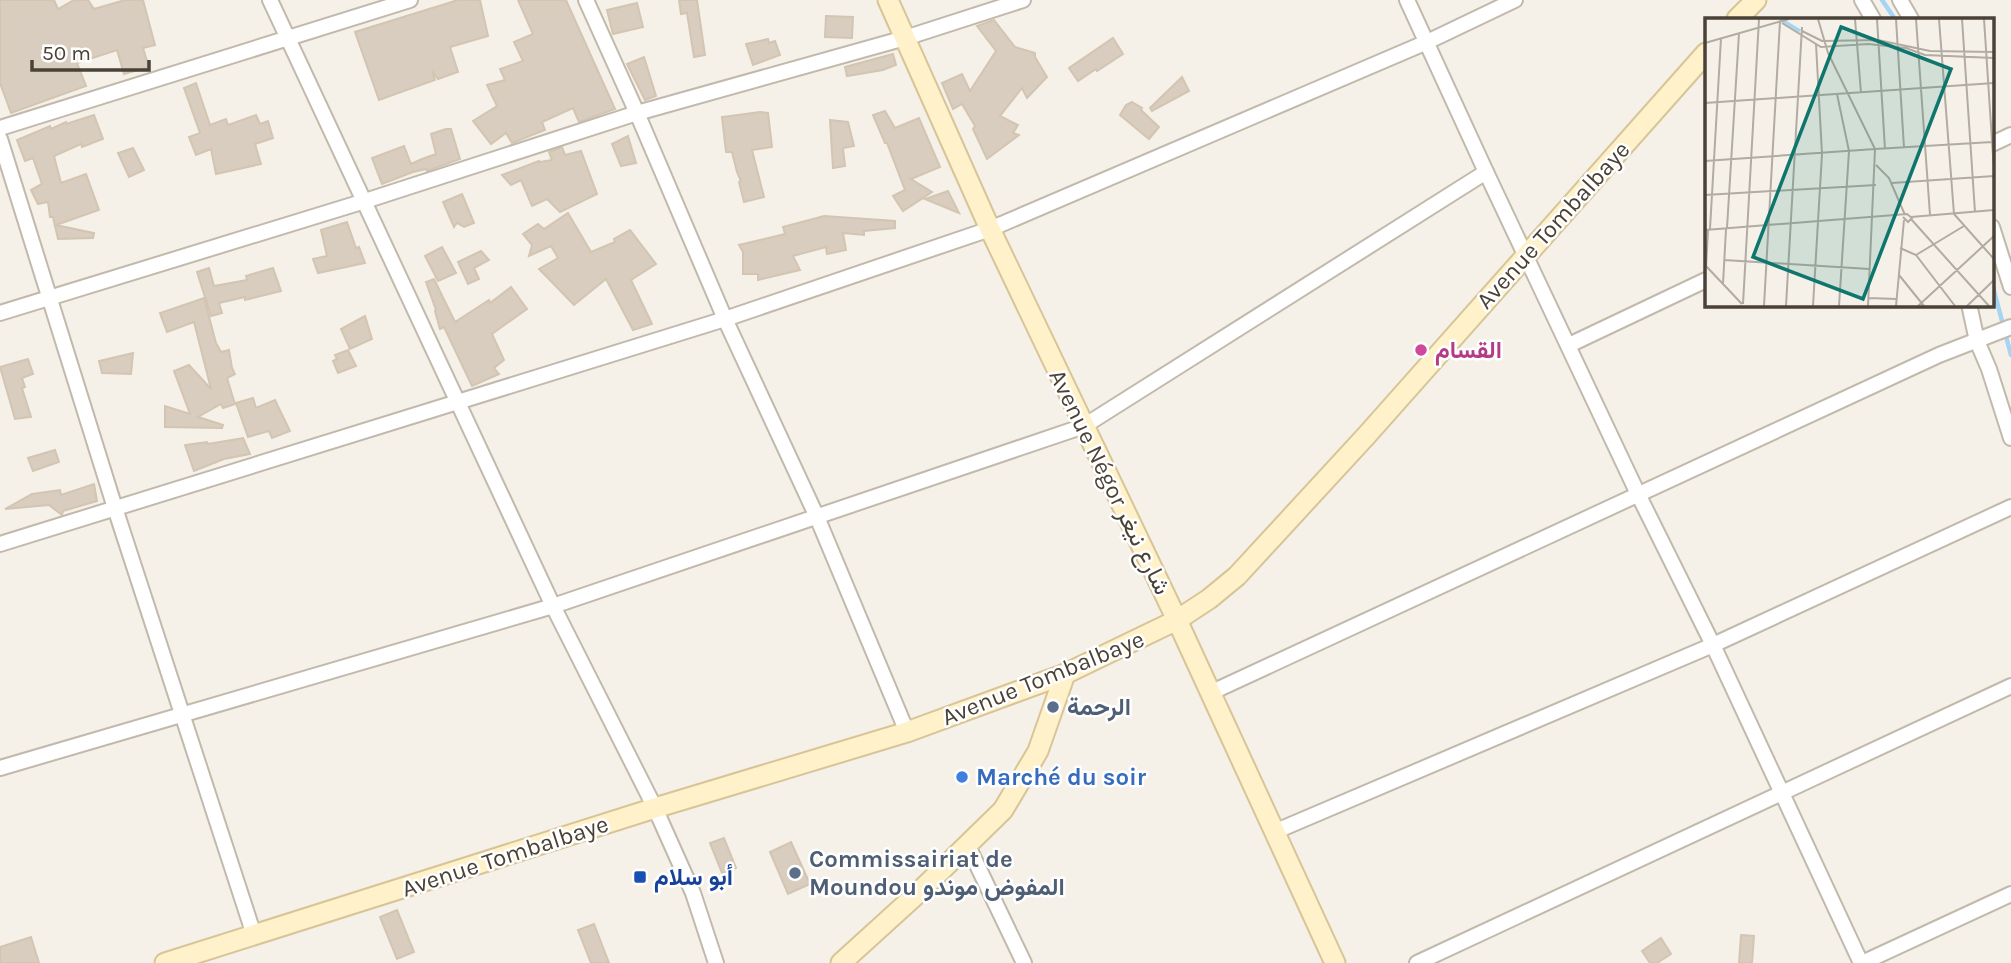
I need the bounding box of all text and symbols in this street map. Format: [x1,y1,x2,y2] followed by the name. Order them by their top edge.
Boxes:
[1705,18,1994,306] inset map
[32,28,149,72] scale bar
[42,41,91,65] text: 50 m
[1471,136,1635,314] street label: Avenue Tombalbaye
[1435,336,1502,366] place label: القسام
[1413,342,1429,358] marker: القسام
[1041,365,1177,600] street label: Avenue Négor شارع نيغر
[938,625,1148,731] street label: Avenue Tombalbaye
[1067,693,1131,722] place label: الرحمة
[1045,699,1061,715] marker: الرحمة
[976,763,1147,791] place label: Marché du soir
[954,769,970,785] marker: Marché du soir
[398,809,612,903] street label: Avenue Tombalbaye
[809,845,1065,902] place label: Commissairiat de Moundou المفوض موندو
[654,863,733,893] place label: أبو سلام
[787,865,803,881] marker: Commissairiat de Moundou المفوض موندو
[632,869,648,885] marker: أبو سلام

